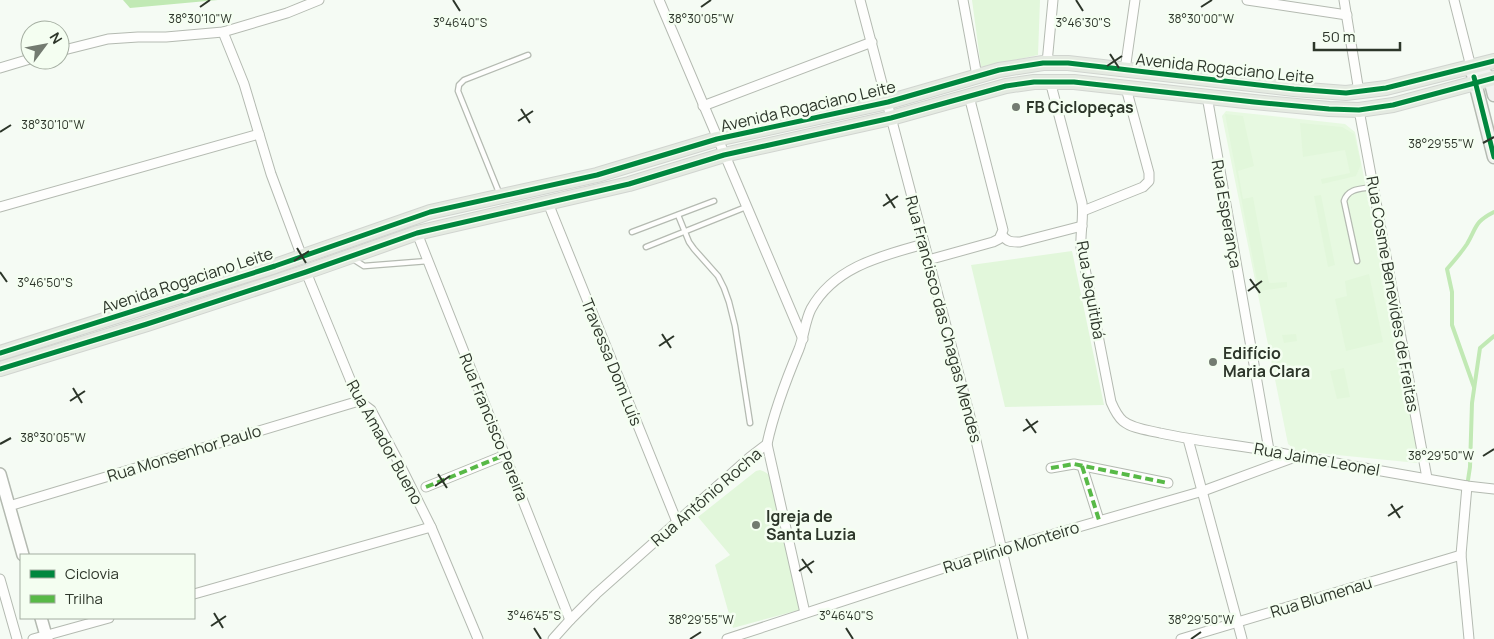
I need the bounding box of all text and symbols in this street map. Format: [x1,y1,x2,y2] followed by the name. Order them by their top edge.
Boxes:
[168,10,232,27] text: 38°30'10"W
[668,10,735,27] text: 38°30'05"W
[1168,10,1235,27] text: 38°30'00"W
[433,14,487,31] text: 3°46'40"S
[1055,14,1111,31] text: 3°46'30"S
[20,20,70,70] north arrow
[1314,20,1400,52] scale bar
[1322,26,1356,47] text: 50 m
[46,29,67,47] text: N
[1135,48,1315,88] street label: Avenida Rogaciano Leite
[718,75,898,137] street label: Avenida Rogaciano Leite
[1026,96,1134,118] place label: FB Ciclopeças
[1010,101,1022,113] marker: FB Ciclopeças
[21,116,85,133] text: 38°30'10"W
[1408,135,1475,152] text: 38°29'55"W
[1207,158,1247,270] street label: Rua Esperança
[1361,174,1425,414] street label: Rua Cosme Benevides de Freitas
[900,193,988,445] street label: Rua Francisco das Chagas Mendes
[1072,239,1110,341] street label: Rua Jequitibá
[98,242,276,318] street label: Avenida Rogaciano Leite
[17,274,73,291] text: 3°46'50"S
[576,295,648,429] street label: Travessa Dom Luís
[1223,342,1310,382] place label: Edifício Maria Clara
[454,350,534,504] street label: Rua Francisco Pereira
[1207,356,1219,368] marker: Edifício Maria Clara
[342,376,428,508] street label: Rua Amador Bueno
[104,419,264,487] street label: Rua Monsenhor Paulo
[20,429,87,446] text: 38°30'05"W
[1252,437,1382,481] street label: Rua Jaime Leonel
[646,443,766,551] street label: Rua Antônio Rocha
[1408,447,1475,464] text: 38°29'50"W
[766,505,856,545] place label: Igreja de Santa Luzia
[940,516,1082,578] street label: Rua Plinio Monteiro
[750,519,762,531] marker: Igreja de Santa Luzia
[20,554,195,619] legend
[65,563,119,584] text: Ciclovia
[1267,571,1375,623] street label: Rua Blumenau
[65,588,103,609] text: Trilha
[507,607,561,624] text: 3°46'45"S
[819,607,873,624] text: 3°46'40"S
[668,611,735,628] text: 38°29'55"W
[1168,611,1235,628] text: 38°29'50"W

